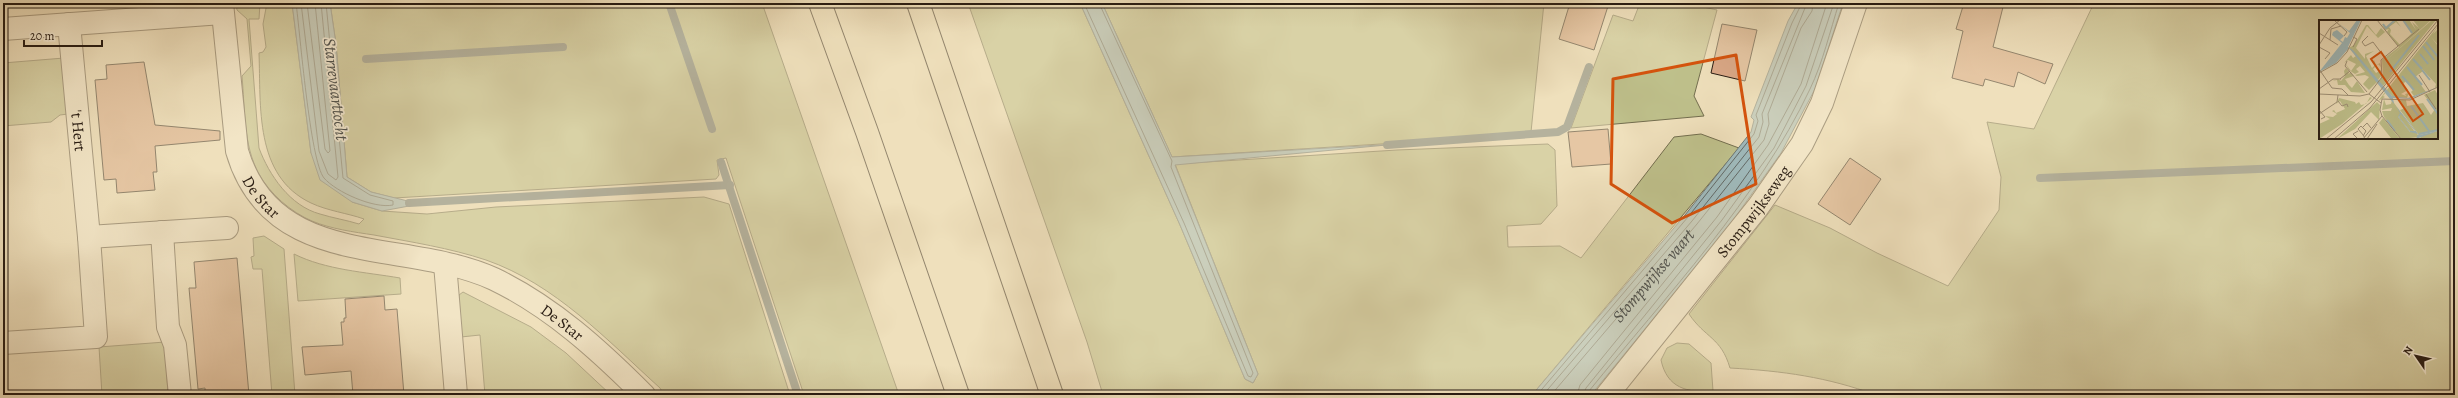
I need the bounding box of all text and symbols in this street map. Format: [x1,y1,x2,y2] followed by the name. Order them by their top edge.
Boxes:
[2319,20,2438,139] inset map
[24,22,102,48] scale bar
[30,28,54,44] text: 20 m
[318,37,353,143] water label: Starrevaarttocht
[65,109,91,152] street label: 't Hert
[1712,161,1796,262] street label: Stompwijkseweg
[237,172,284,224] street label: De Star
[1607,224,1700,327] water label: Stompwijkse vaart
[536,299,588,346] street label: De Star
[2396,336,2436,376] north arrow
[2400,343,2417,358] text: N

